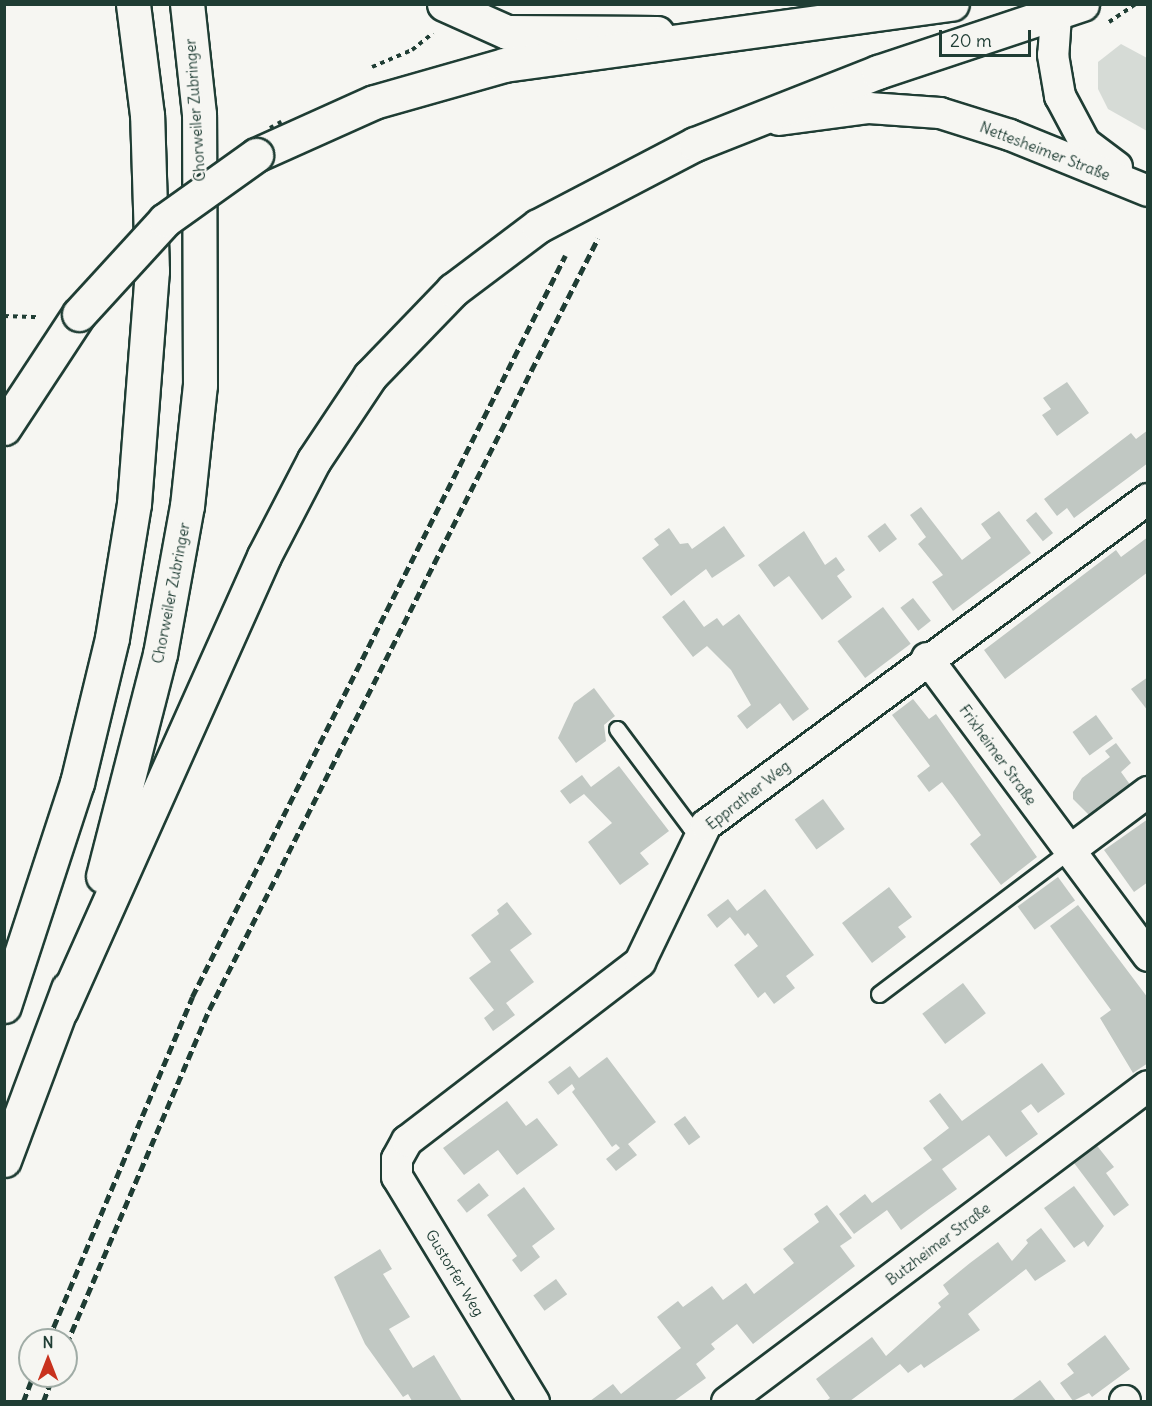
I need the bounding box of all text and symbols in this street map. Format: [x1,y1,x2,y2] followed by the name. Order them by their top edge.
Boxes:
[942,18,1034,56] scale bar
[950,29,992,52] text: 20 m
[181,38,209,182] street label: Chorweiler Zubringer
[977,118,1113,184] street label: Nettesheimer Straße
[148,521,194,665] street label: Chorweiler Zubringer
[956,701,1040,809] street label: Frixheimer Straße
[703,757,793,833] street label: Epprather Weg
[882,1199,994,1289] street label: Butzheimer Straße
[422,1226,488,1320] street label: Gustorfer Weg
[18,1328,78,1388] north arrow
[42,1332,54,1352] text: N

